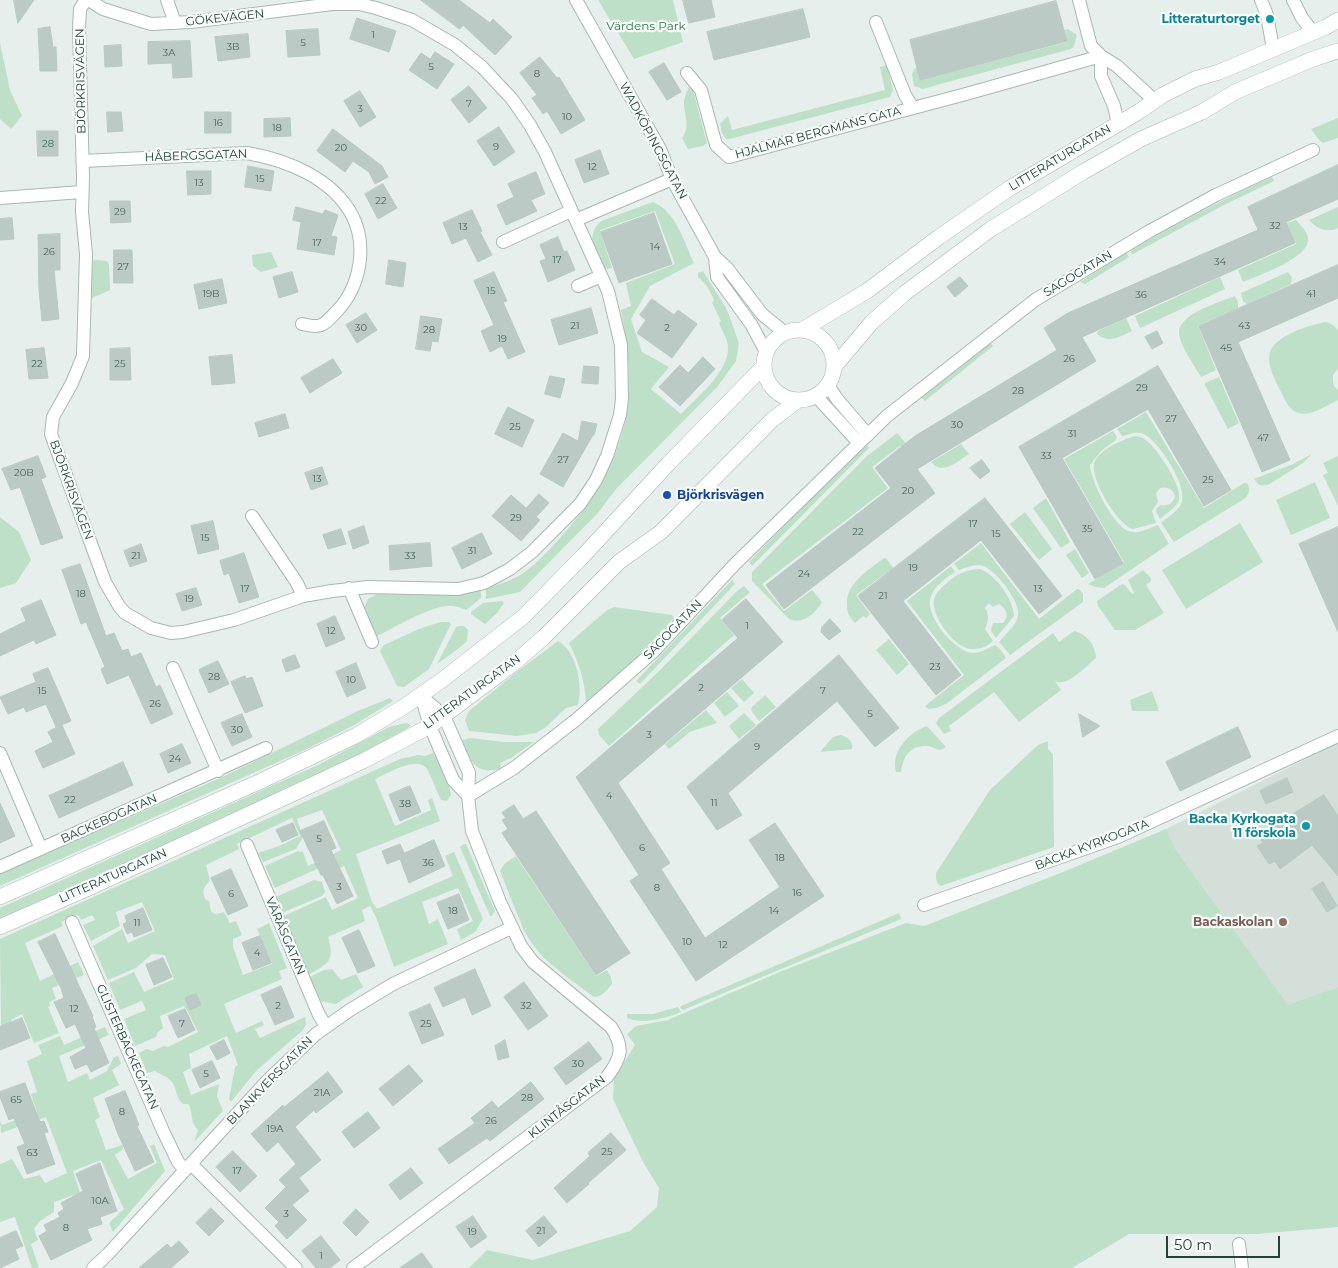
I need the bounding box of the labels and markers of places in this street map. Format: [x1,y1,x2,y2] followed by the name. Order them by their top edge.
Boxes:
[1161,12,1260,26] place label: Litteraturtorget
[1264,13,1276,25] marker: Litteraturtorget
[677,488,764,502] place label: Björkrisvägen
[661,489,673,501] marker: Björkrisvägen
[1189,812,1296,840] place label: Backa Kyrkogata 11 förskola
[1300,820,1312,832] marker: Backa Kyrkogata 11 förskola
[1193,915,1273,929] place label: Backaskolan
[1277,916,1289,928] marker: Backaskolan

